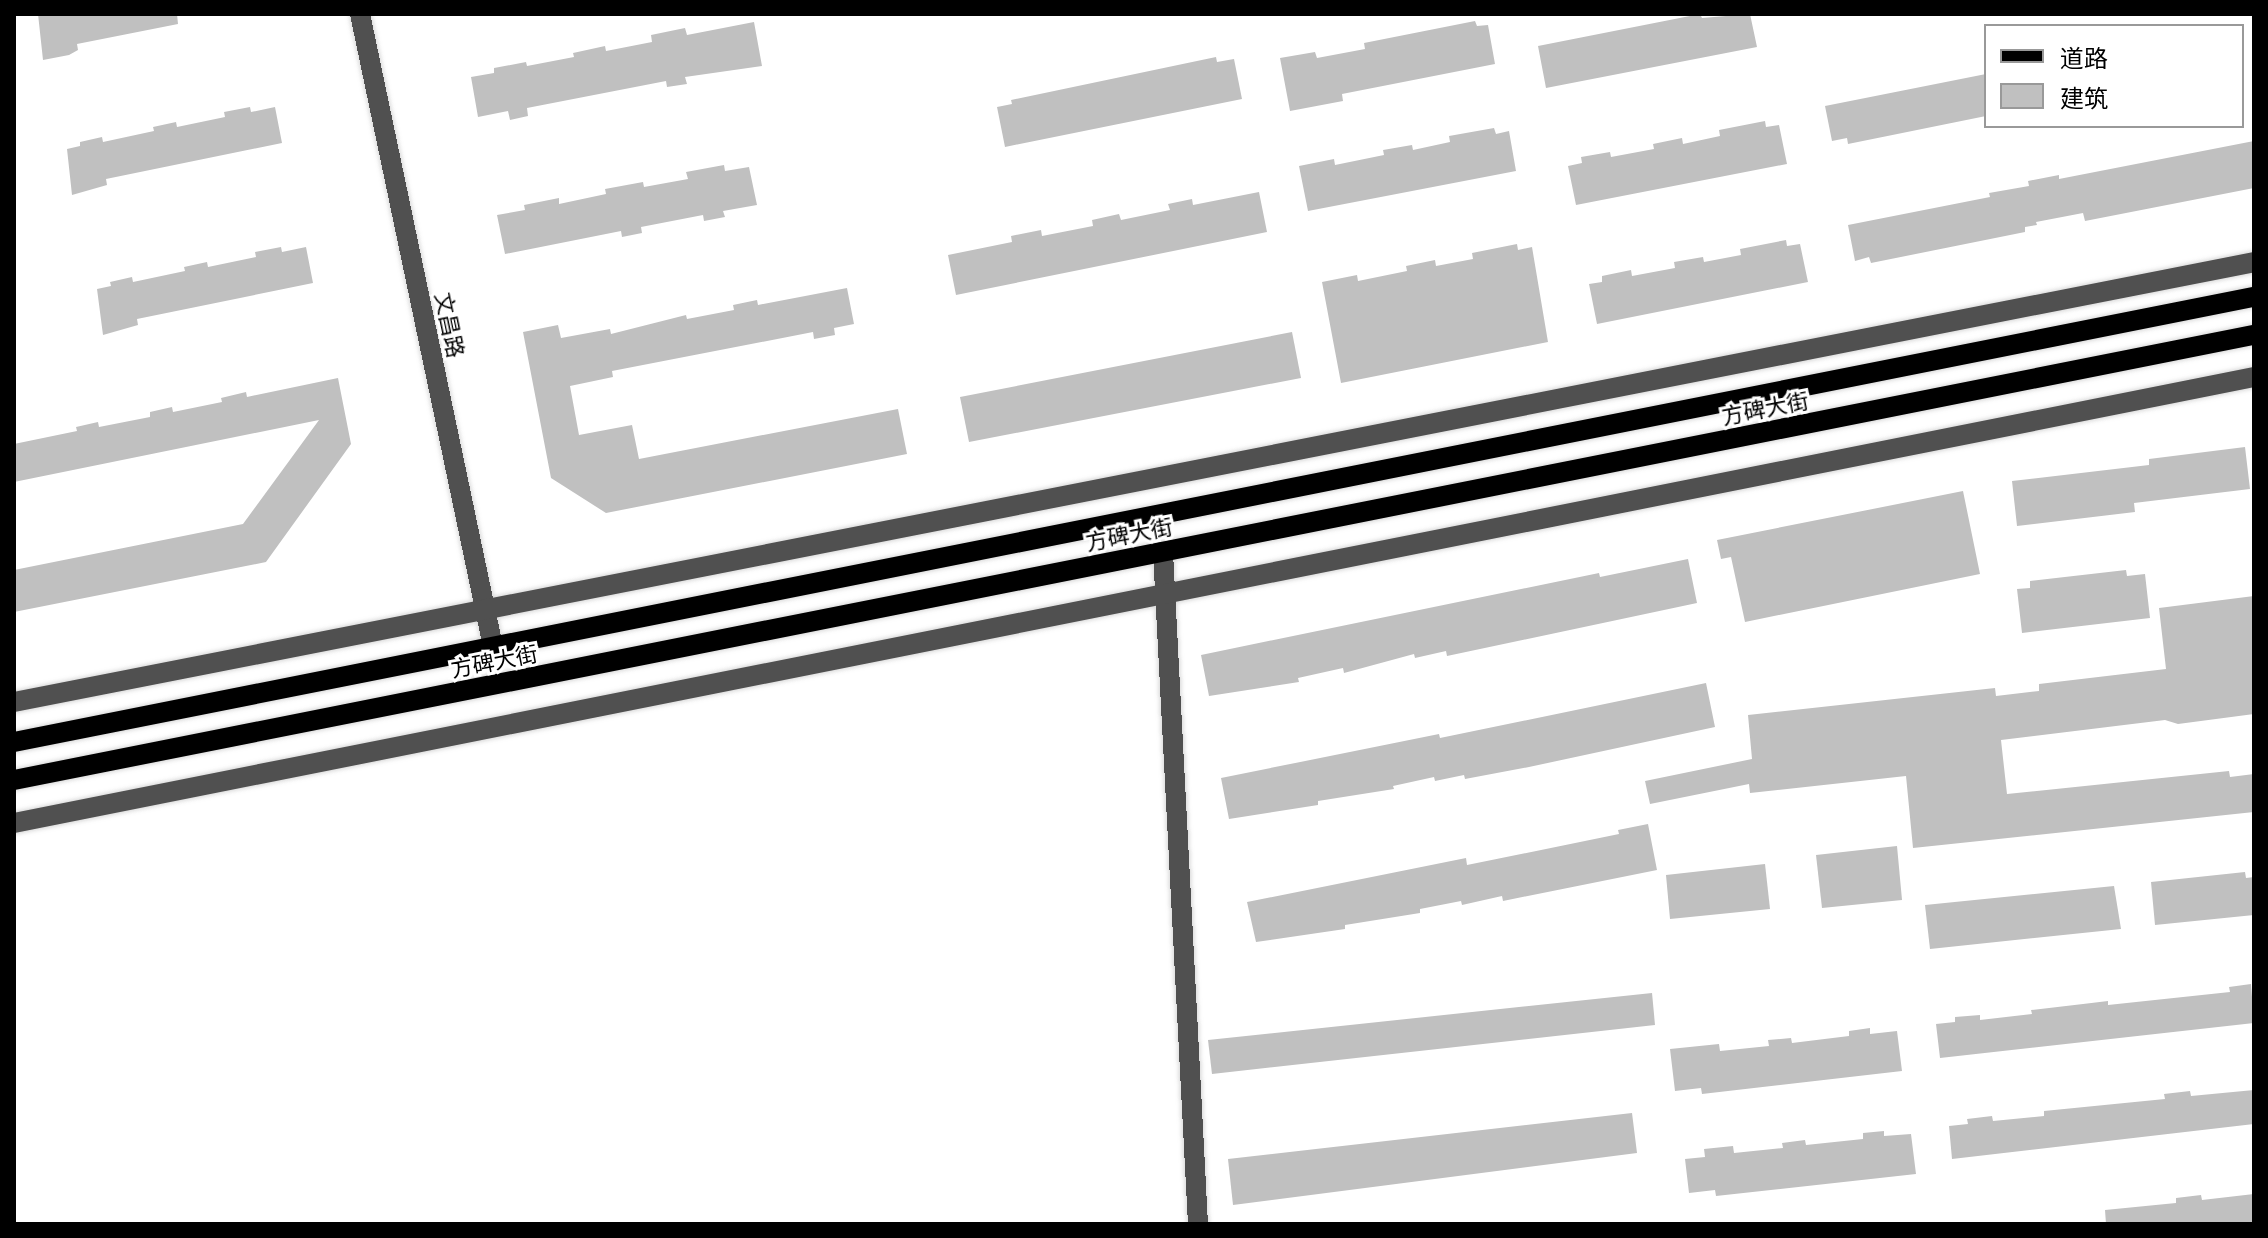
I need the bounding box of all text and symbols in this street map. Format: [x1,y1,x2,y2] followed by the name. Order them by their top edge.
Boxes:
[1984,24,2244,128] legend
[2060,42,2108,74] text: 道路
[2060,82,2108,114] text: 建筑
[430,290,470,360] street label: 文昌路
[1719,387,1811,429] street label: 方碑大街
[1083,513,1175,555] street label: 方碑大街
[448,640,540,682] street label: 方碑大街

